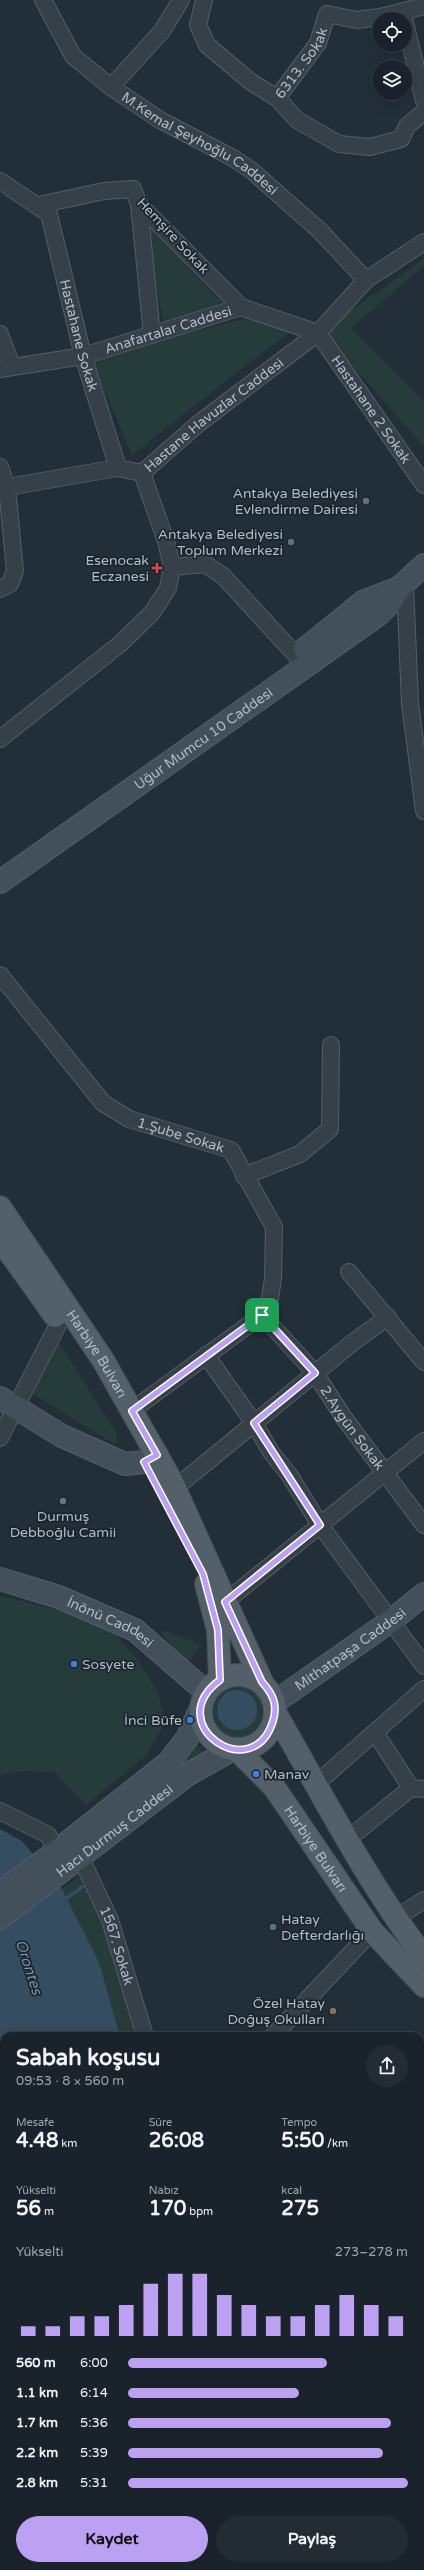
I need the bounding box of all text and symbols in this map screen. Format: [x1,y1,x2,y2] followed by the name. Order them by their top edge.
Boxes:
[372,12,412,100] map controls
[372,12,412,52] button: locate
[271,25,331,102] street label: 6313. Sokak
[372,60,412,100] button: layers
[118,88,281,198] street label: M.Kemal Şeyhoğlu Caddesi
[133,194,213,278] street label: Hemşire Sokak
[56,278,102,394] street label: Hastahane Sokak
[102,302,234,357] street label: Anafartalar Caddesi
[328,352,415,467] street label: Hastahane 2 Sokak
[141,354,287,476] street label: Hastane Havuzlar Caddesi
[233,485,358,518] place label: Antakya Belediyesi Evlendirme Dairesi
[361,496,371,506] marker: Antakya Belediyesi Evlendirme Dairesi
[158,526,283,559] place label: Antakya Belediyesi Toplum Merkezi
[286,537,296,547] marker: Antakya Belediyesi Toplum Merkezi
[86,552,149,585] place label: Esenocak Eczanesi
[152,563,162,573] marker: Esenocak Eczanesi
[131,684,276,793] street label: Uğur Mumcu 10 Caddesi
[135,1114,227,1156] street label: 1.Şube Sokak
[245,1298,279,1332] pin
[251,1304,273,1326] icon: arrive
[63,1306,131,1401] street label: Harbiye Bulvarı
[317,1382,389,1474] street label: 2.Aygün Sokak
[58,1496,68,1506] marker: Durmuş Debboğlu Camii
[10,1508,116,1541] place label: Durmuş Debboğlu Camii
[65,1593,157,1651] street label: İnönü Caddesi
[291,1604,409,1694] street label: Mithatpaşa Caddesi
[82,1656,134,1673] place label: Sosyete
[69,1659,79,1669] marker: Sosyete
[124,1712,182,1729] place label: İnci Büfe
[185,1715,195,1725] marker: İnci Büfe
[264,1766,310,1783] place label: Manav
[251,1769,261,1779] marker: Manav
[53,1780,176,1881] street label: Hacı Durmuş Caddesi
[281,1802,351,1895] street label: Harbiye Bulvarı
[96,1903,138,1987] street label: 1567. Sokak
[281,1911,364,1944] place label: Hatay Defterdarlığı
[268,1922,278,1932] marker: Hatay Defterdarlığı
[12,1937,47,1999] water label: Orontes
[227,1995,325,2028] place label: Özel Hatay Doğuş Okulları
[328,2006,338,2016] marker: Özel Hatay Doğuş Okulları
[16,2045,160,2071] text: Sabah koşusu
[366,2045,408,2087] button: share
[16,2073,124,2089] text: 09:53 · 8 × 560 m
[16,2116,54,2129] text: Mesafe
[149,2116,172,2129] text: Süre
[281,2116,317,2129] text: Tempo
[16,2129,58,2153] text: 4.48
[149,2129,204,2153] text: 26:08
[281,2129,324,2153] text: 5:50
[58,2137,77,2150] text: km
[324,2137,348,2150] text: /km
[16,2184,56,2197] text: Yükselti
[149,2184,179,2197] text: Nabız
[281,2184,302,2197] text: kcal
[16,2197,41,2221] text: 56
[149,2197,186,2221] text: 170
[281,2197,319,2221] text: 275
[41,2205,54,2218] text: m
[186,2205,213,2218] text: bpm
[16,2244,63,2260] text: Yükselti
[335,2244,408,2260] text: 273–278 m
[16,2355,56,2371] text: 560 m
[80,2355,108,2371] text: 6:00
[16,2385,58,2401] text: 1.1 km
[80,2385,108,2401] text: 6:14
[16,2415,58,2431] text: 1.7 km
[80,2415,108,2431] text: 5:36
[16,2445,58,2461] text: 2.2 km
[80,2445,108,2461] text: 5:39
[16,2475,58,2491] text: 2.8 km
[80,2475,108,2491] text: 5:31
[16,2516,208,2562] button: Kaydet
[216,2516,408,2562] button: Paylaş

